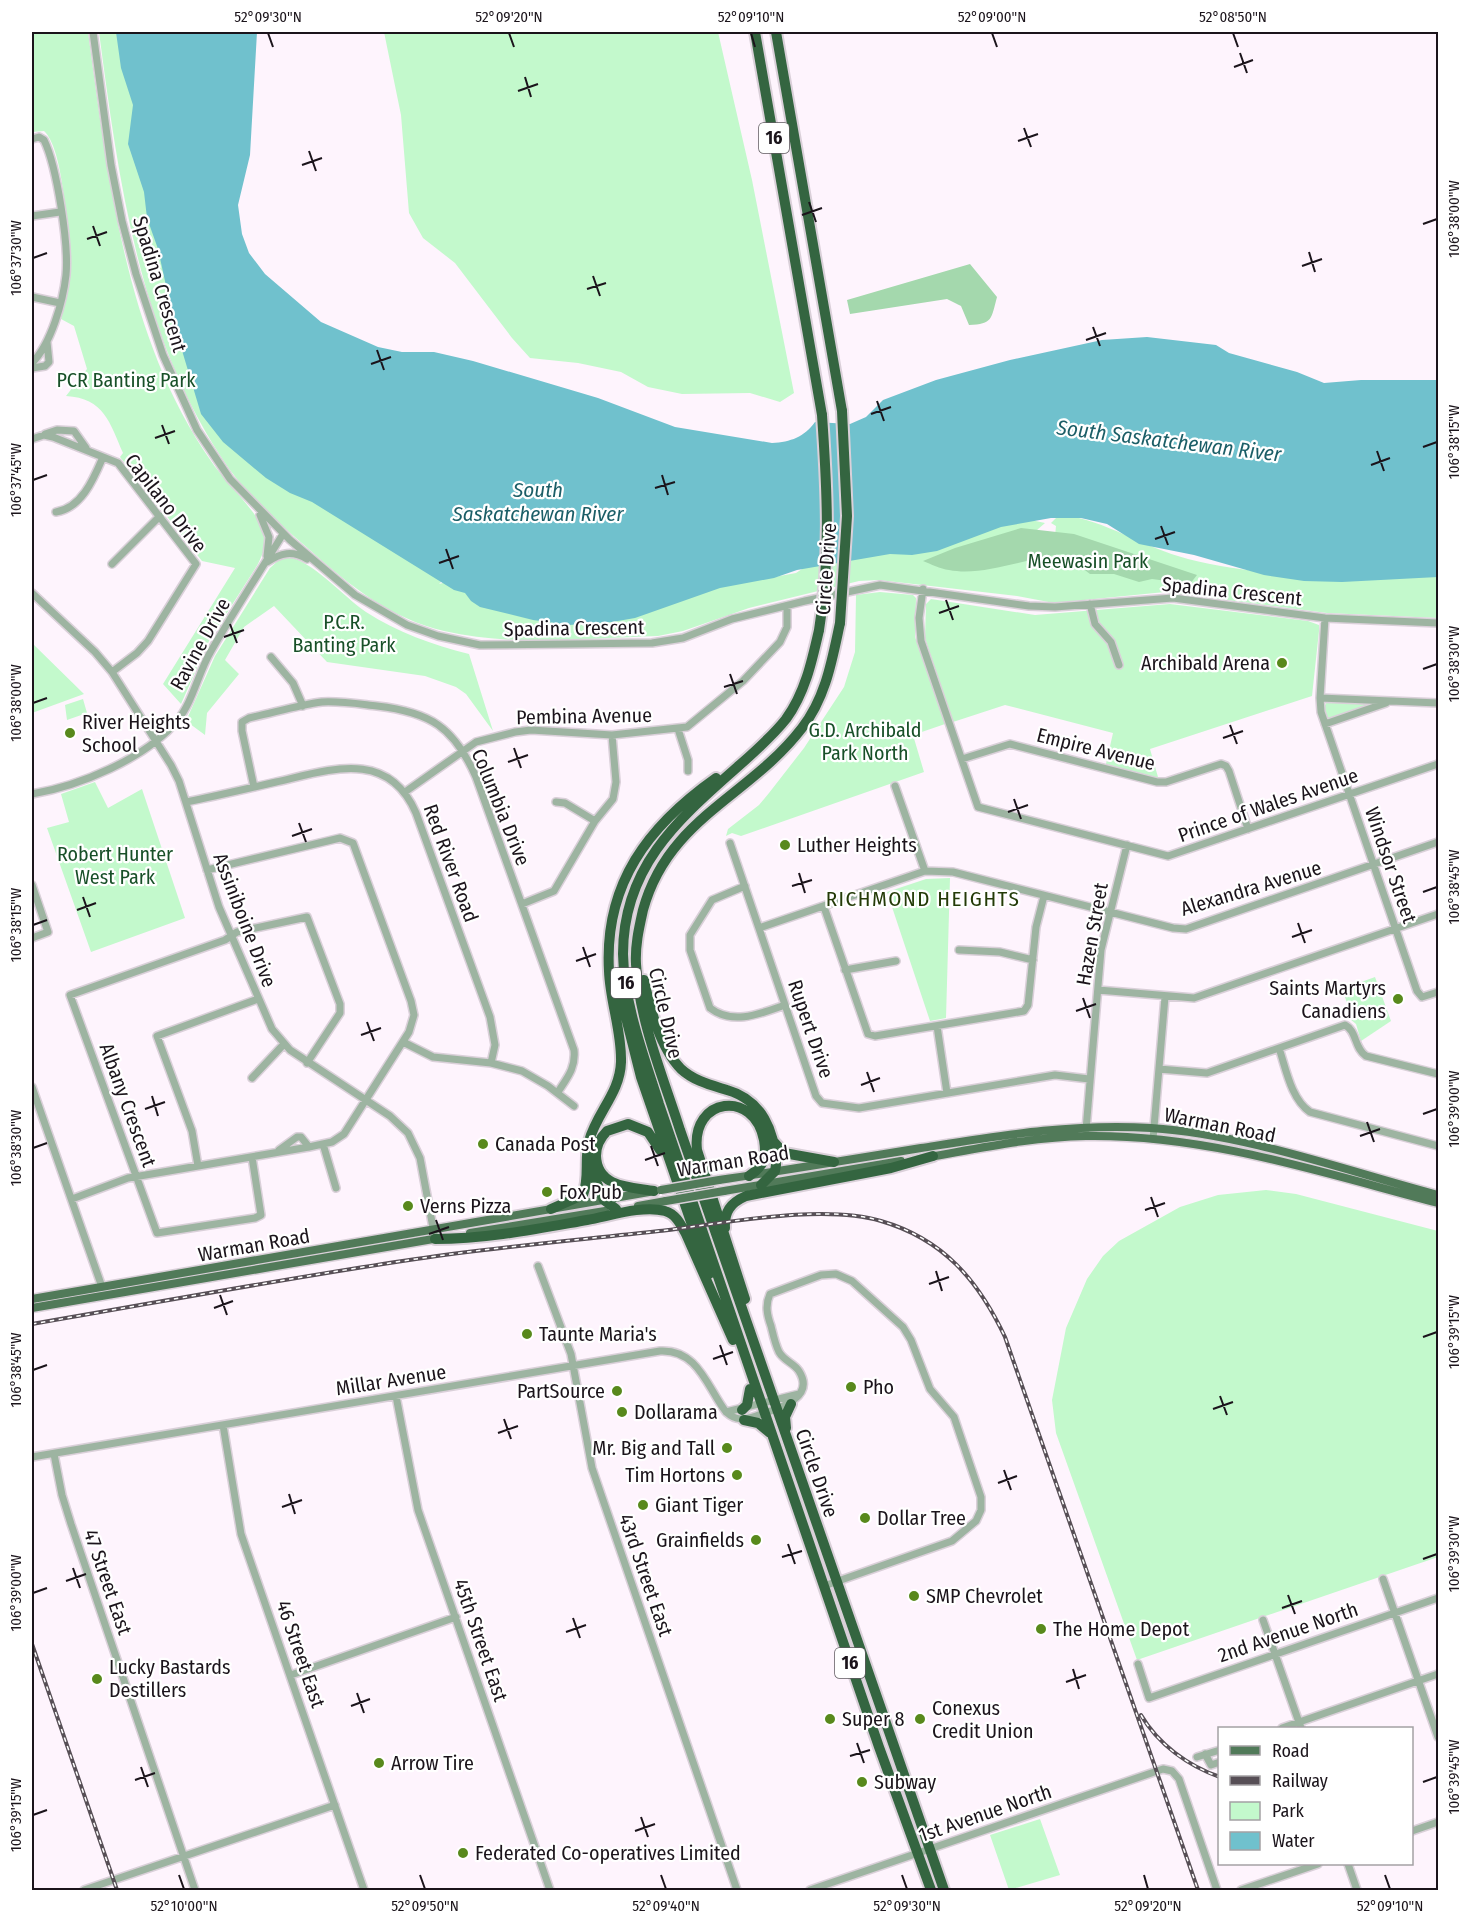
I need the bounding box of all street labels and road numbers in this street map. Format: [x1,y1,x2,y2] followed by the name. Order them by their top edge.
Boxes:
[759,123,789,153] road number: 16
[128,213,192,355] street label: Spadina Crescent
[120,449,212,557] street label: Capilano Drive
[811,522,841,616] street label: Circle Drive
[1161,572,1304,610] street label: Spadina Crescent
[165,594,235,694] street label: Ravine Drive
[503,615,645,641] street label: Spadina Crescent
[516,703,652,729] street label: Pembina Avenue
[1034,723,1158,775] street label: Empire Avenue
[467,745,535,869] street label: Columbia Drive
[1175,763,1361,847] street label: Prince of Wales Avenue
[419,801,483,925] street label: Red River Road
[1360,804,1422,927] street label: Windsor Street
[208,850,282,990] street label: Assiniboine Drive
[1178,855,1324,921] street label: Alexandra Avenue
[1071,880,1113,987] street label: Hazen Street
[644,965,688,1061] street label: Circle Drive
[611,968,641,998] road number: 16
[783,977,839,1081] street label: Rupert Drive
[95,1040,162,1171] street label: Albany Crescent
[1162,1102,1278,1148] street label: Warman Road
[675,1140,791,1182] street label: Warman Road
[196,1223,312,1267] street label: Warman Road
[334,1359,448,1401] street label: Millar Avenue
[791,1425,843,1521] street label: Circle Drive
[614,1511,678,1640] street label: 43rd Street East
[79,1526,137,1638] street label: 47 Street East
[449,1576,513,1705] street label: 45th Street East
[271,1597,331,1711] street label: 46 Street East
[1215,1597,1361,1667] street label: 2nd Avenue North
[835,1648,865,1678] road number: 16
[915,1779,1055,1847] street label: 1st Avenue North

